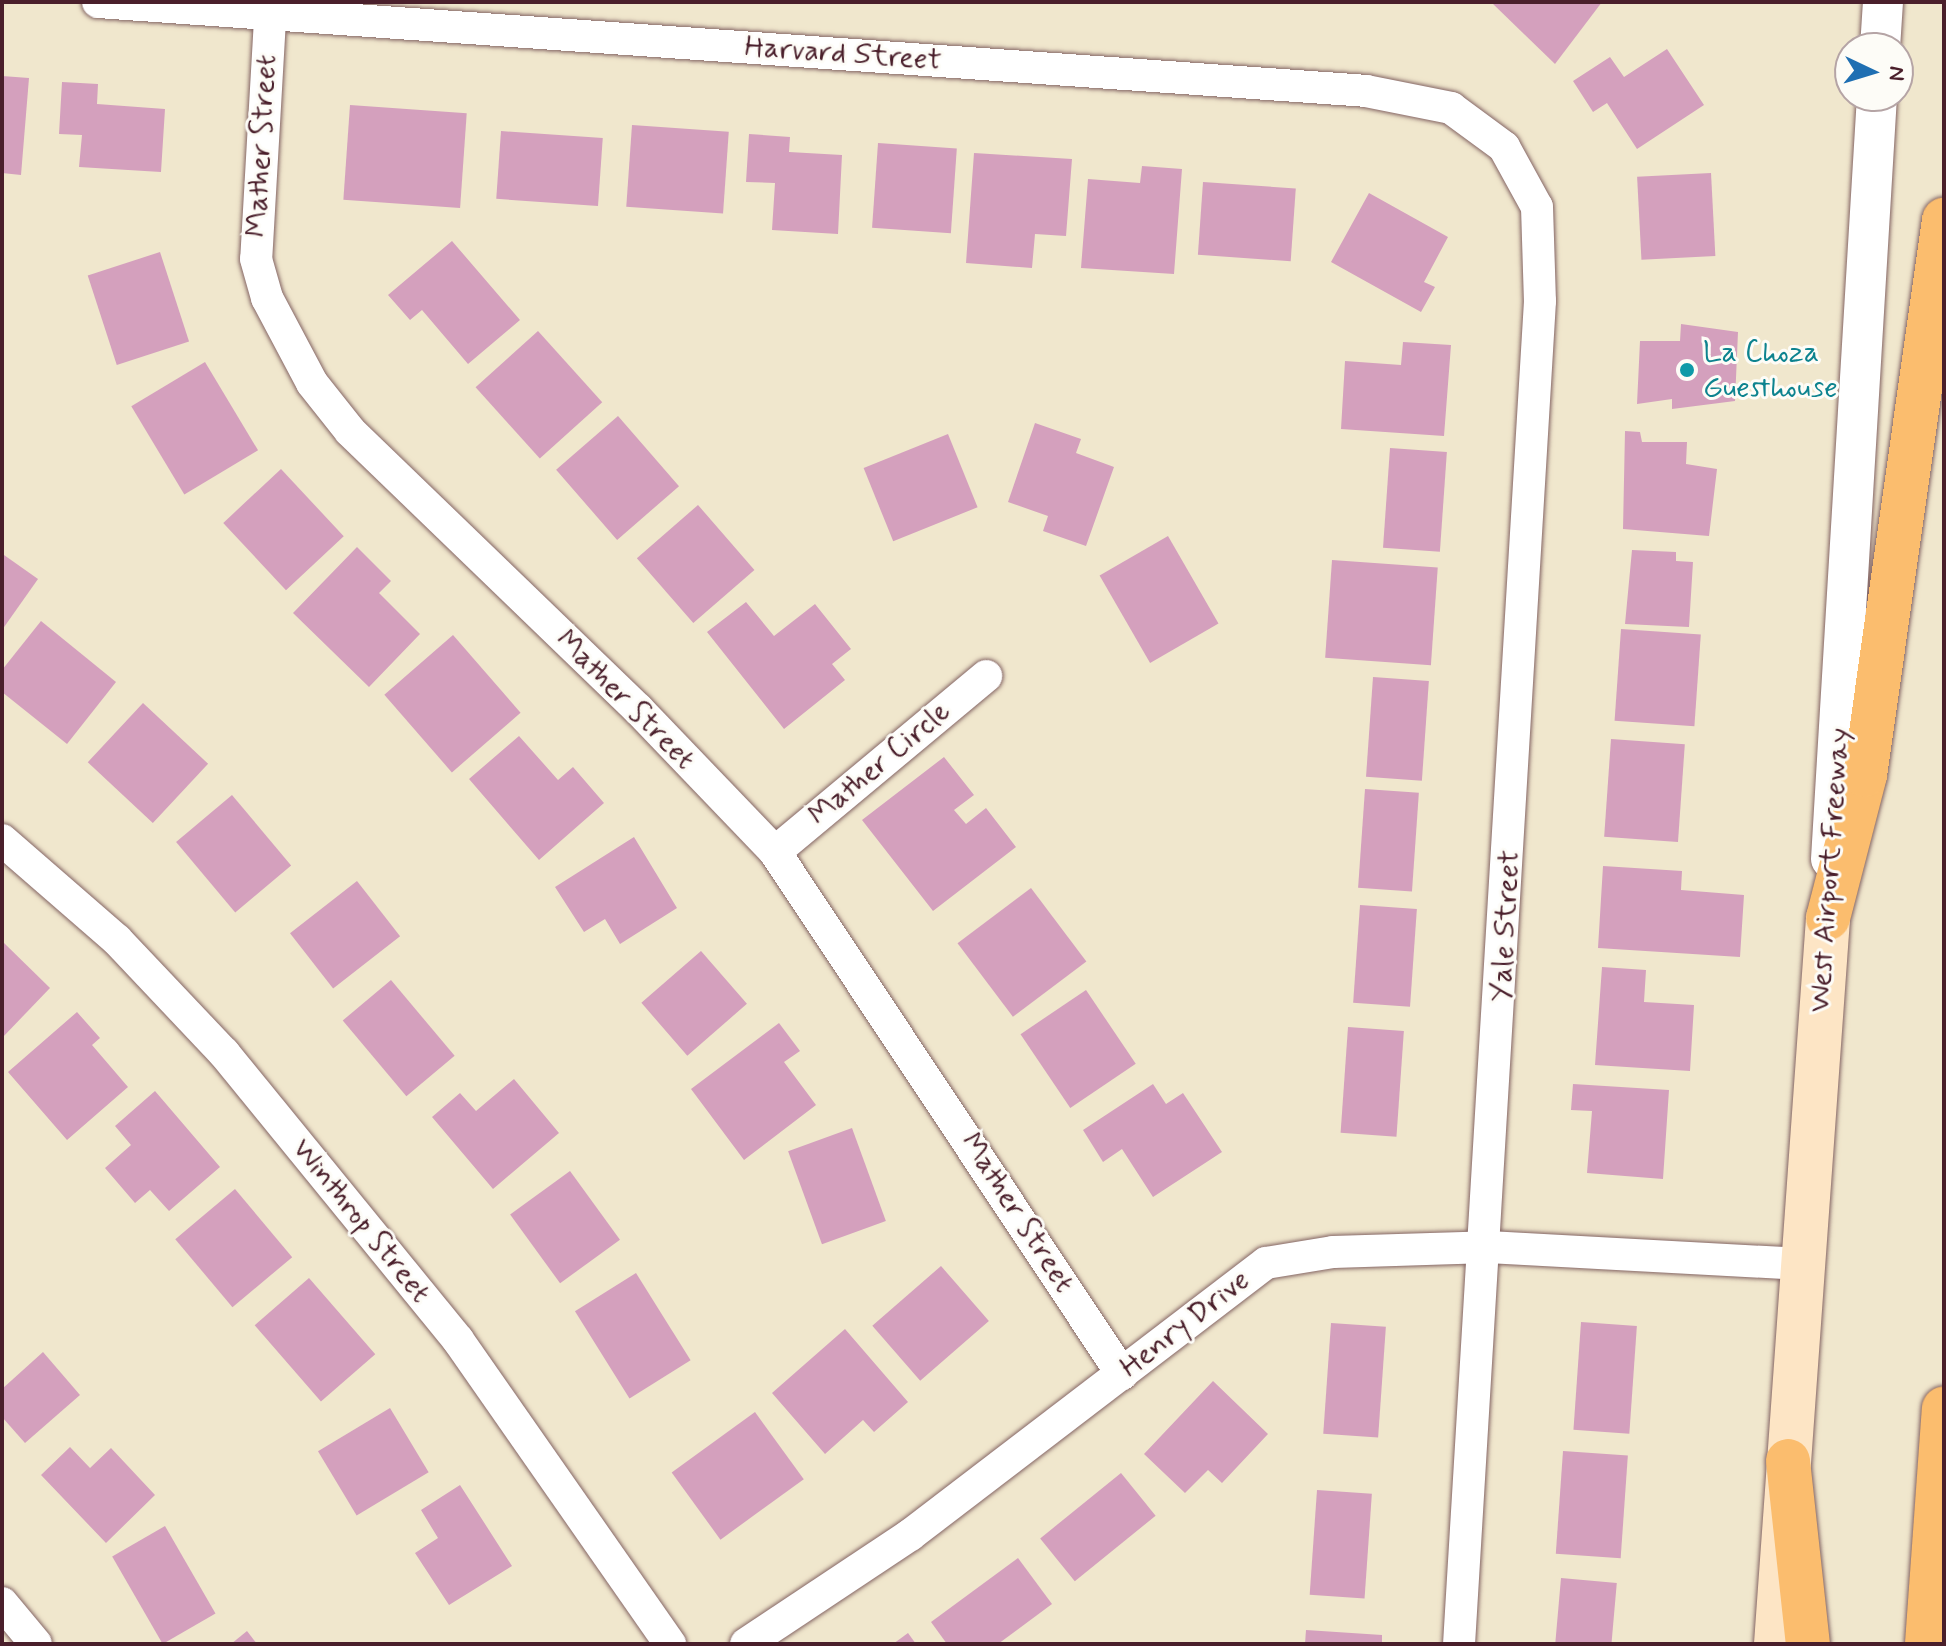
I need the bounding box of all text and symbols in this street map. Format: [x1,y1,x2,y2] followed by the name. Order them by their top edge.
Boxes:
[744,29,942,79] street label: Harvard Street
[1834,32,1914,112] north arrow
[239,51,285,241] street label: Mather Street
[1881,65,1910,82] text: N
[1703,335,1838,406] place label: La Choza Guesthouse
[1678,361,1696,379] marker: La Choza Guesthouse
[546,621,704,779] street label: Mather Street
[801,693,959,835] street label: Mather Circle
[1802,727,1858,1013] street label: West Airport Freeway
[1484,850,1528,1002] street label: Yale Street
[951,1124,1083,1302] street label: Mather Street
[282,1130,440,1312] street label: Winthrop Street
[1114,1263,1256,1385] street label: Henry Drive

